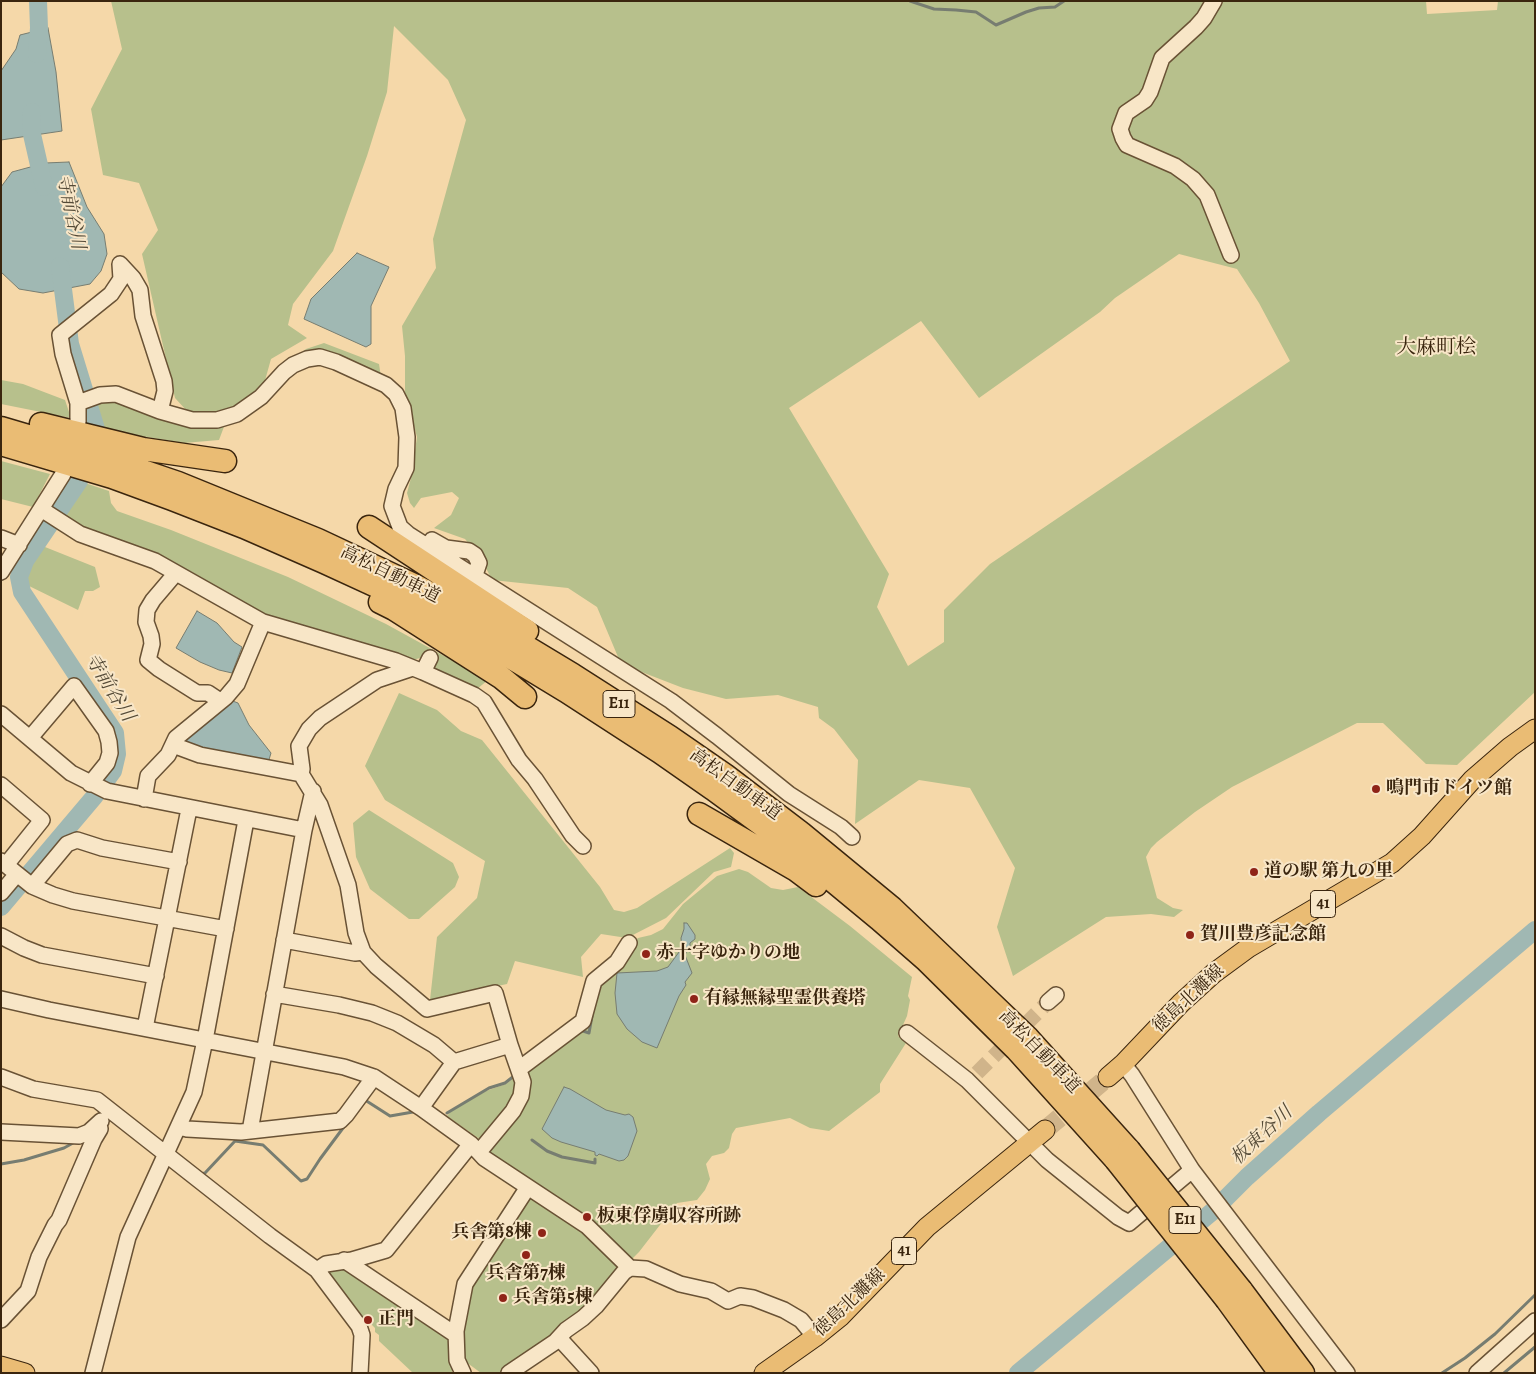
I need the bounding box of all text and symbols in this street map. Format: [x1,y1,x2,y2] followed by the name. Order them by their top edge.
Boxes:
[51,172,89,252] water label: 寺前谷川
[1396,336,1476,360] district label: 大麻町桧
[337,542,443,608] street label: 高松自動車道
[79,650,139,726] water label: 寺前谷川
[603,691,635,718] road number: E11
[685,745,785,825] street label: 高松自動車道
[1386,778,1512,800] place label: 鳴門市ドイツ館
[1370,783,1382,795] marker: 鳴門市ドイツ館
[1264,861,1393,883] place label: 道の駅 第九の里
[1248,866,1260,878] marker: 道の駅 第九の里
[1310,891,1336,918] road number: 41
[1200,924,1326,946] place label: 賀川豊彦記念館
[1184,929,1196,941] marker: 賀川豊彦記念館
[656,943,800,965] place label: 赤十字ゆかりの地
[640,948,652,960] marker: 赤十字ゆかりの地
[1149,960,1229,1038] street label: 徳島北灘線
[704,988,866,1010] place label: 有縁無縁聖霊供養塔
[688,993,700,1005] marker: 有縁無縁聖霊供養塔
[994,1006,1084,1098] street label: 高松自動車道
[1226,1102,1298,1170] water label: 板東谷川
[597,1206,741,1228] place label: 板東俘虜収容所跡
[1169,1206,1201,1234] road number: E11
[581,1211,593,1223] marker: 板東俘虜収容所跡
[451,1222,532,1244] place label: 兵舎第8棟
[536,1227,548,1239] marker: 兵舎第8棟
[892,1238,916,1264] road number: 41
[520,1249,532,1261] marker: 兵舎第7棟
[486,1263,566,1285] place label: 兵舎第7棟
[810,1264,890,1342] street label: 徳島北灘線
[513,1287,593,1309] place label: 兵舎第5棟
[497,1292,509,1304] marker: 兵舎第5棟
[378,1309,414,1331] place label: 正門
[362,1314,374,1326] marker: 正門

